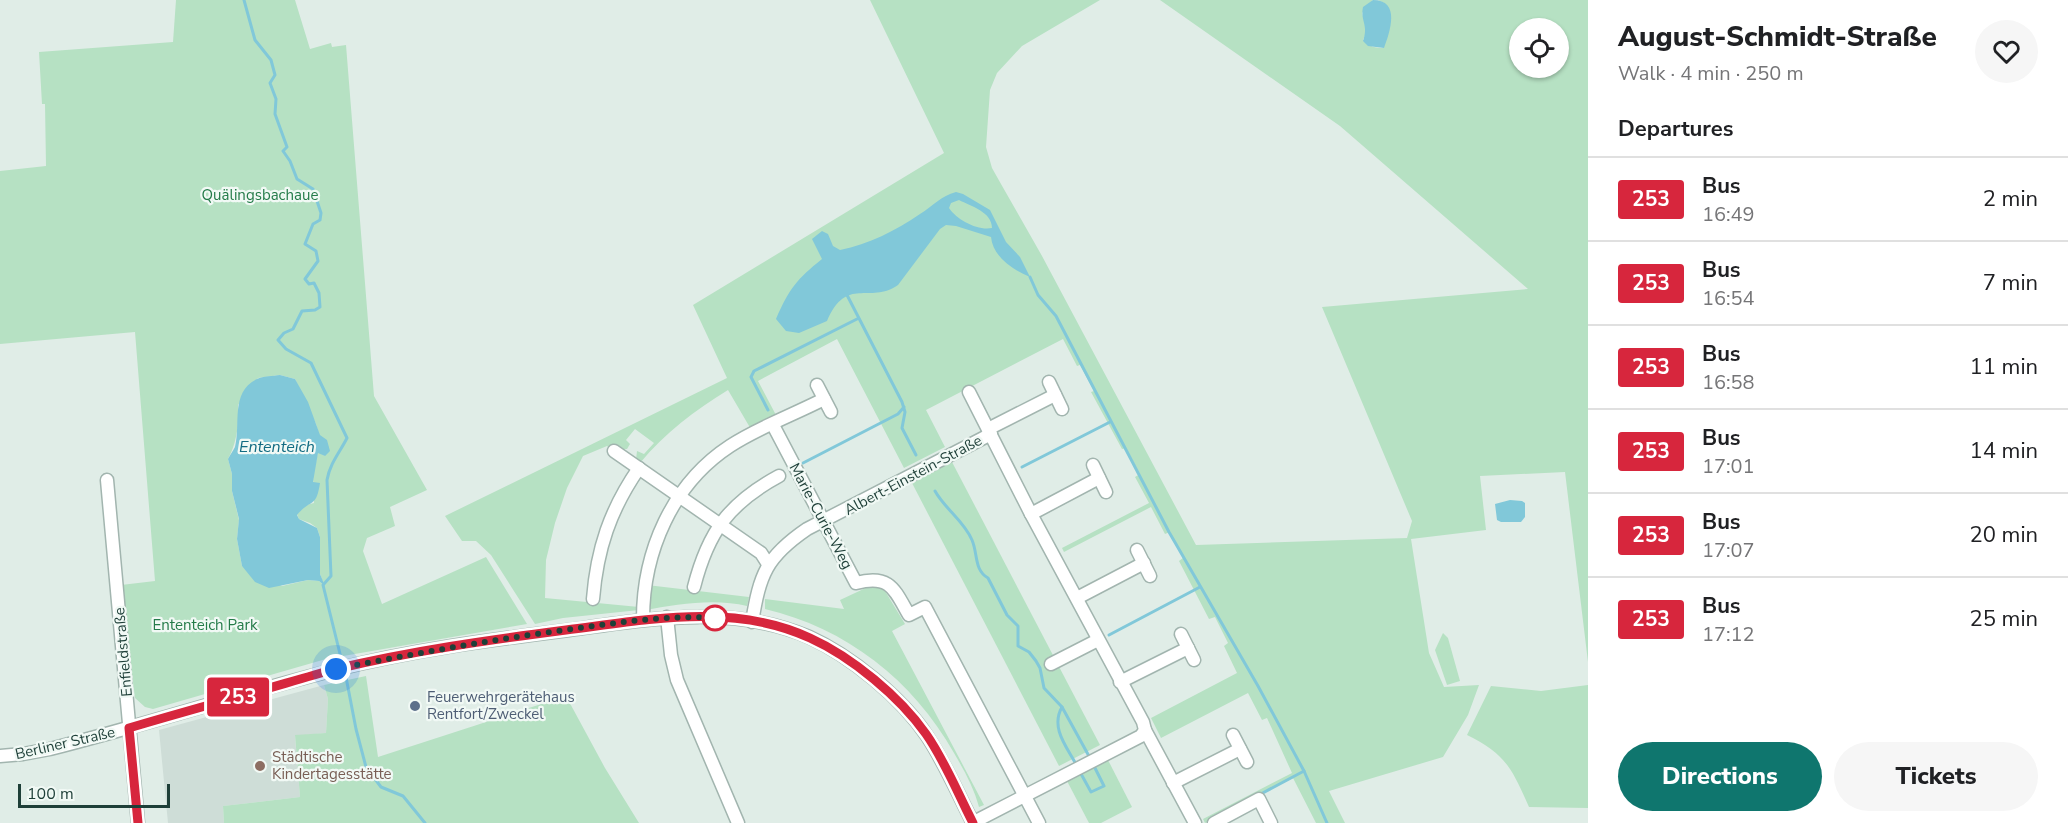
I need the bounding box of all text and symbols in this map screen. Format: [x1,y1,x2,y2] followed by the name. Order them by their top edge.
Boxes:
[1509,18,1569,78] map controls
[1509,18,1569,78] button: locate
[1618,18,1937,56] text: August-Schmidt-Straße
[1975,20,2038,83] button: heart
[1618,60,1804,87] text: Walk · 4 min · 250 m
[1618,114,1733,144] text: Departures
[1702,171,1741,201] text: Bus
[1983,184,2038,214] text: 2 min
[202,185,318,205] park label: Quälingsbachaue
[1632,185,1670,213] text: 253
[1702,201,1755,228] text: 16:49
[1702,255,1741,285] text: Bus
[1983,268,2038,298] text: 7 min
[1632,269,1670,297] text: 253
[1702,285,1755,312] text: 16:54
[1702,339,1741,369] text: Bus
[1970,352,2038,382] text: 11 min
[1632,353,1670,381] text: 253
[1702,369,1755,396] text: 16:58
[1702,423,1741,453] text: Bus
[841,430,985,520] street label: Albert-Einstein-Straße
[239,436,315,458] water label: Ententeich
[1970,436,2038,466] text: 14 min
[1632,437,1670,465] text: 253
[1702,453,1755,480] text: 17:01
[785,459,857,573] street label: Marie-Curie-Weg
[1702,507,1741,537] text: Bus
[1970,520,2038,550] text: 20 min
[1632,521,1670,549] text: 253
[1702,537,1755,564] text: 17:07
[1702,591,1741,621] text: Bus
[1970,604,2038,634] text: 25 min
[702,605,728,631] unlabelled marker
[1632,605,1670,633] text: 253
[109,606,137,697] street label: Enfieldstraße
[153,615,258,635] park label: Ententeich Park
[1702,621,1755,648] text: 17:12
[321,654,351,684] your location
[204,678,272,716] line badge: 253
[219,683,257,711] text: 253
[427,687,575,724] place label: Feuerwehrgerätehaus Rentfort/Zweckel
[408,699,422,713] marker: Feuerwehrgerätehaus Rentfort/Zweckel
[13,722,117,764] street label: Berliner Straße
[1618,742,1822,811] button: Directions
[1834,742,2038,811] button: Tickets
[272,747,392,784] place label: Städtische Kindertagesstätte
[253,759,267,773] marker: Städtische Kindertagesstätte
[18,781,170,808] scale bar
[27,783,74,805] text: 100 m

